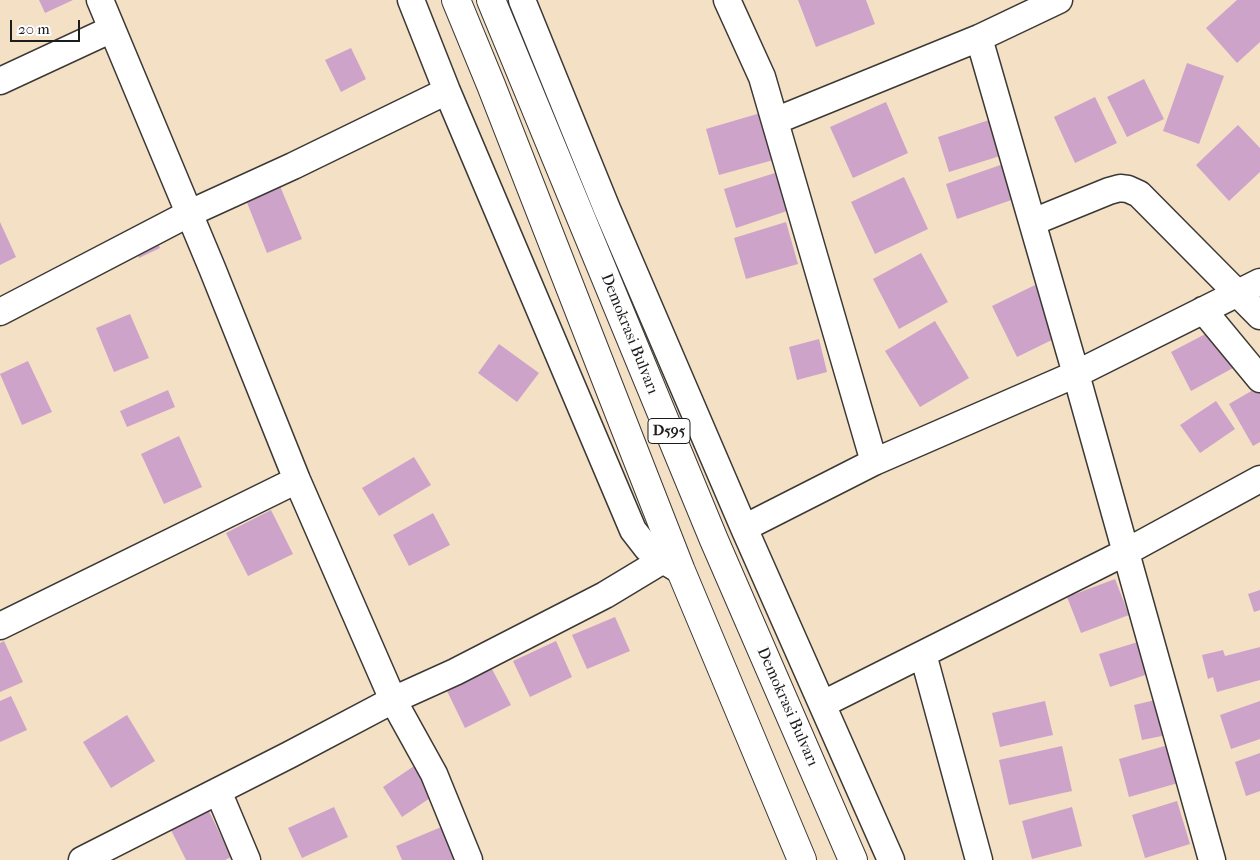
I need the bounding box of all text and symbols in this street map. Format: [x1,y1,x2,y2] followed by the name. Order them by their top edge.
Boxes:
[12,10,82,42] scale bar
[18,20,50,38] text: 20 m
[596,271,662,397] street label: Demokrasi Bulvarı
[648,418,690,444] road number: D595
[752,644,822,770] street label: Demokrasi Bulvarı

